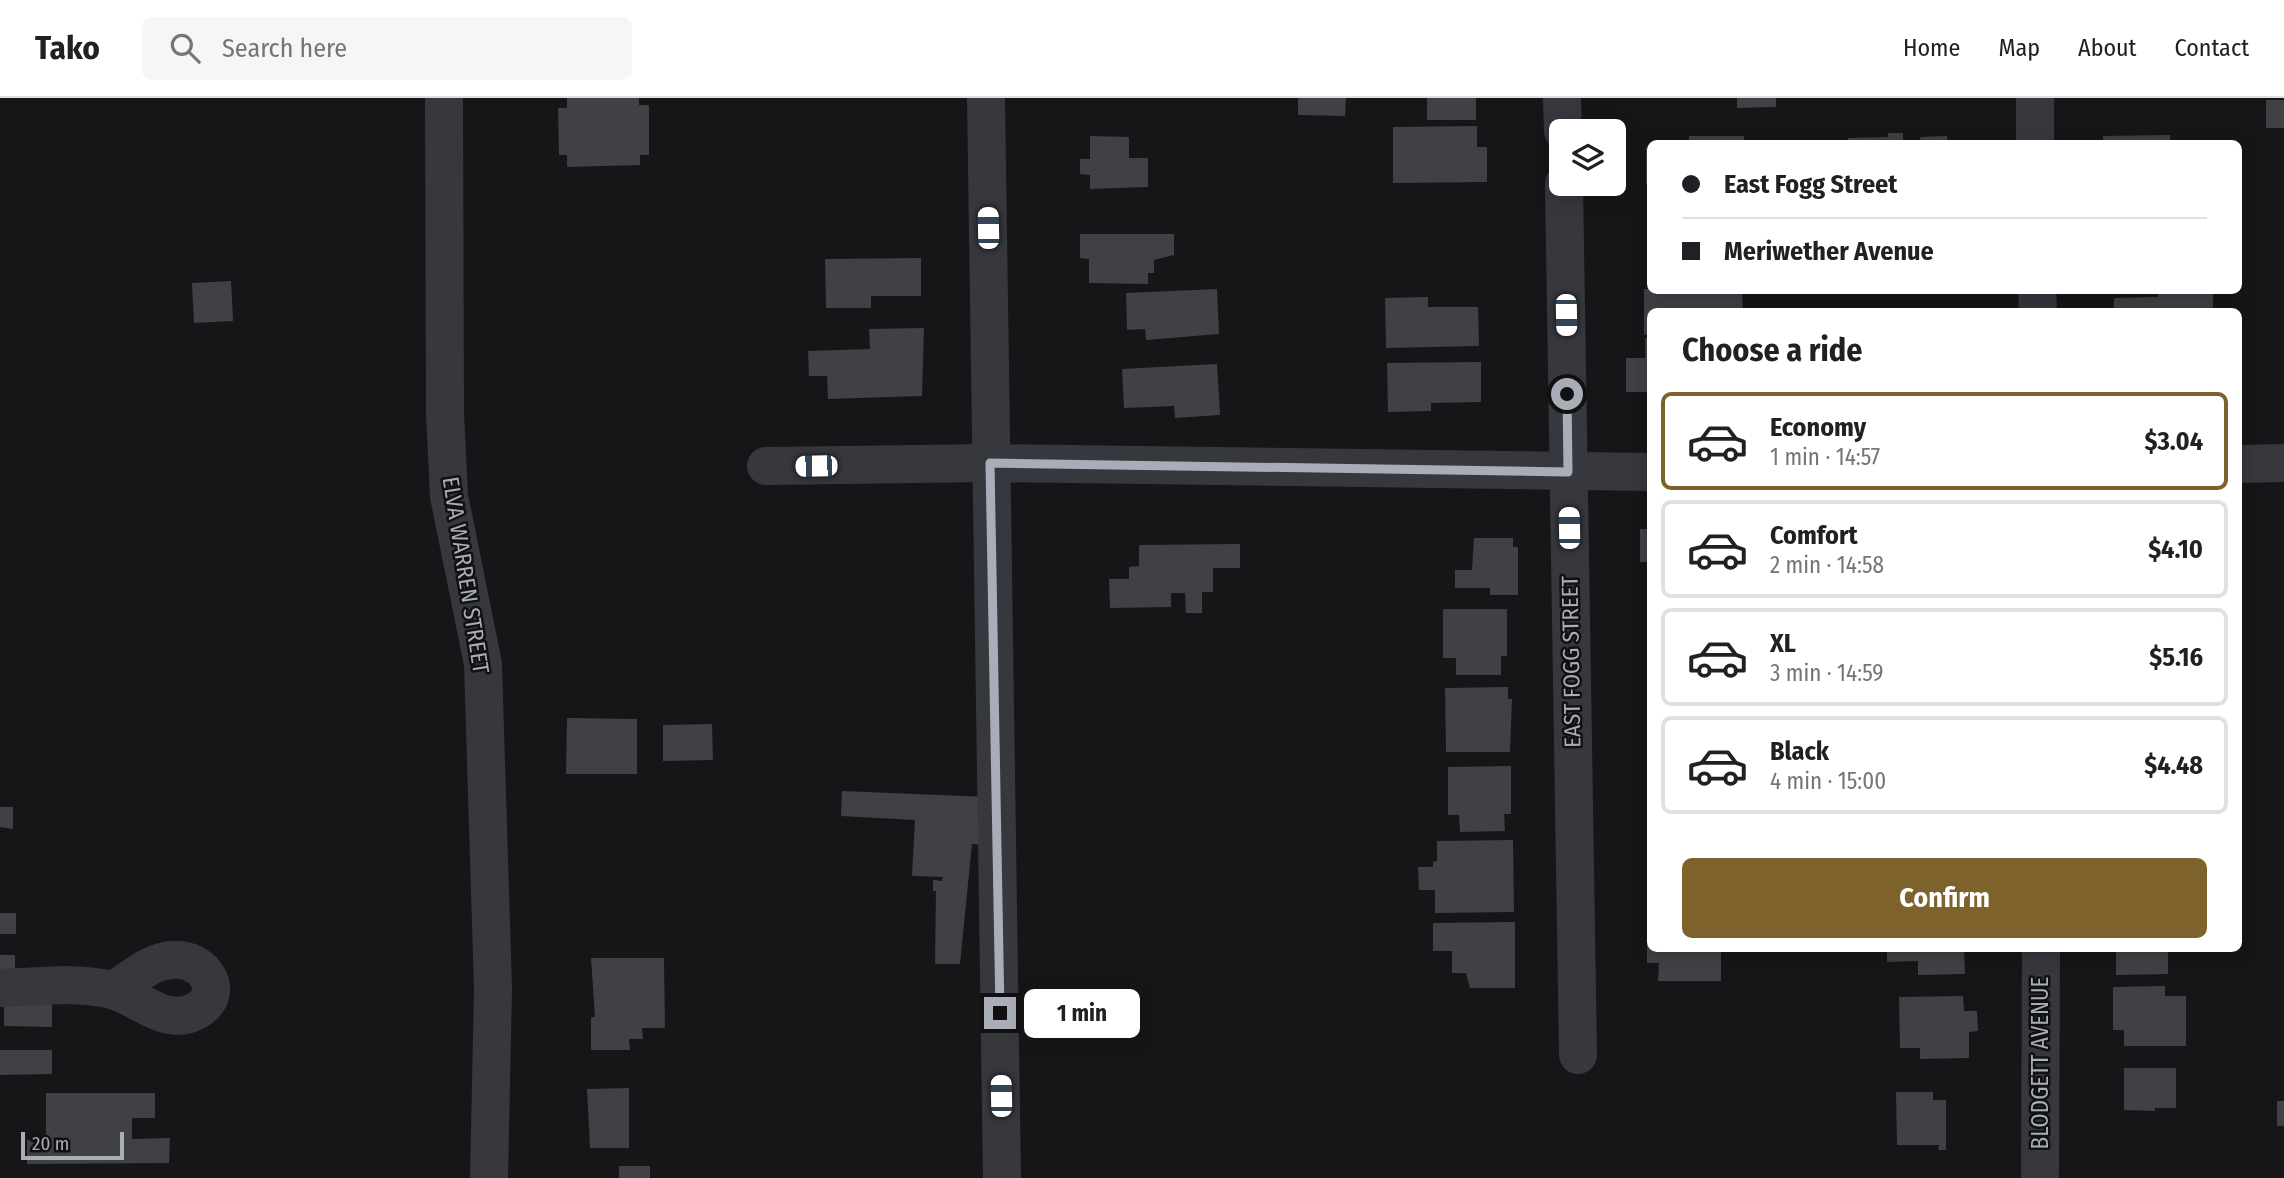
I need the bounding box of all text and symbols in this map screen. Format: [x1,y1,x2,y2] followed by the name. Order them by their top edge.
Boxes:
[142,17,632,80] search box
[35,28,100,68] text: Tako
[166,29,204,67] icon: search
[222,33,347,64] text: Search here
[1903,34,1960,62] text: Home
[1998,34,2040,62] text: Map
[2078,34,2136,62] text: About
[2174,34,2249,62] text: Contact
[1549,119,1626,196] map controls
[1549,119,1626,196] button: layers
[1724,169,1897,200] text: East Fogg Street
[978,207,999,249] car
[1724,236,1934,267] text: Meriwether Avenue
[1556,294,1577,336] car
[1682,331,1863,369] text: Choose a ride
[1551,378,1583,410] route start
[1686,410,1749,473] icon: car
[1770,412,1866,443] text: Economy
[2145,426,2203,457] text: $3.04
[1770,443,1880,471] text: 1 min · 14:57
[795,455,838,477] car
[437,474,495,676] street label: ELVA WARREN STREET
[1559,507,1580,549] car
[1686,518,1749,581] icon: car
[1770,520,1858,551] text: Comfort
[2148,534,2203,565] text: $4.10
[1770,551,1884,579] text: 2 min · 14:58
[1555,575,1586,748] street label: EAST FOGG STREET
[1686,626,1749,689] icon: car
[1770,628,1796,659] text: XL
[2149,642,2203,673] text: $5.16
[1770,659,1884,687] text: 3 min · 14:59
[1686,734,1749,797] icon: car
[1770,736,1829,767] text: Black
[2144,750,2203,781] text: $4.48
[1770,767,1886,795] text: 4 min · 15:00
[1682,858,2207,938] button: Confirm
[2026,977,2054,1149] street label: BLODGETT AVENUE
[1024,988,1140,1038] callout: 1 min
[984,997,1016,1029] route end
[1057,999,1107,1027] text: 1 min
[991,1075,1012,1117] car
[21,1129,124,1161] scale bar
[32,1132,69,1155] text: 20 m

